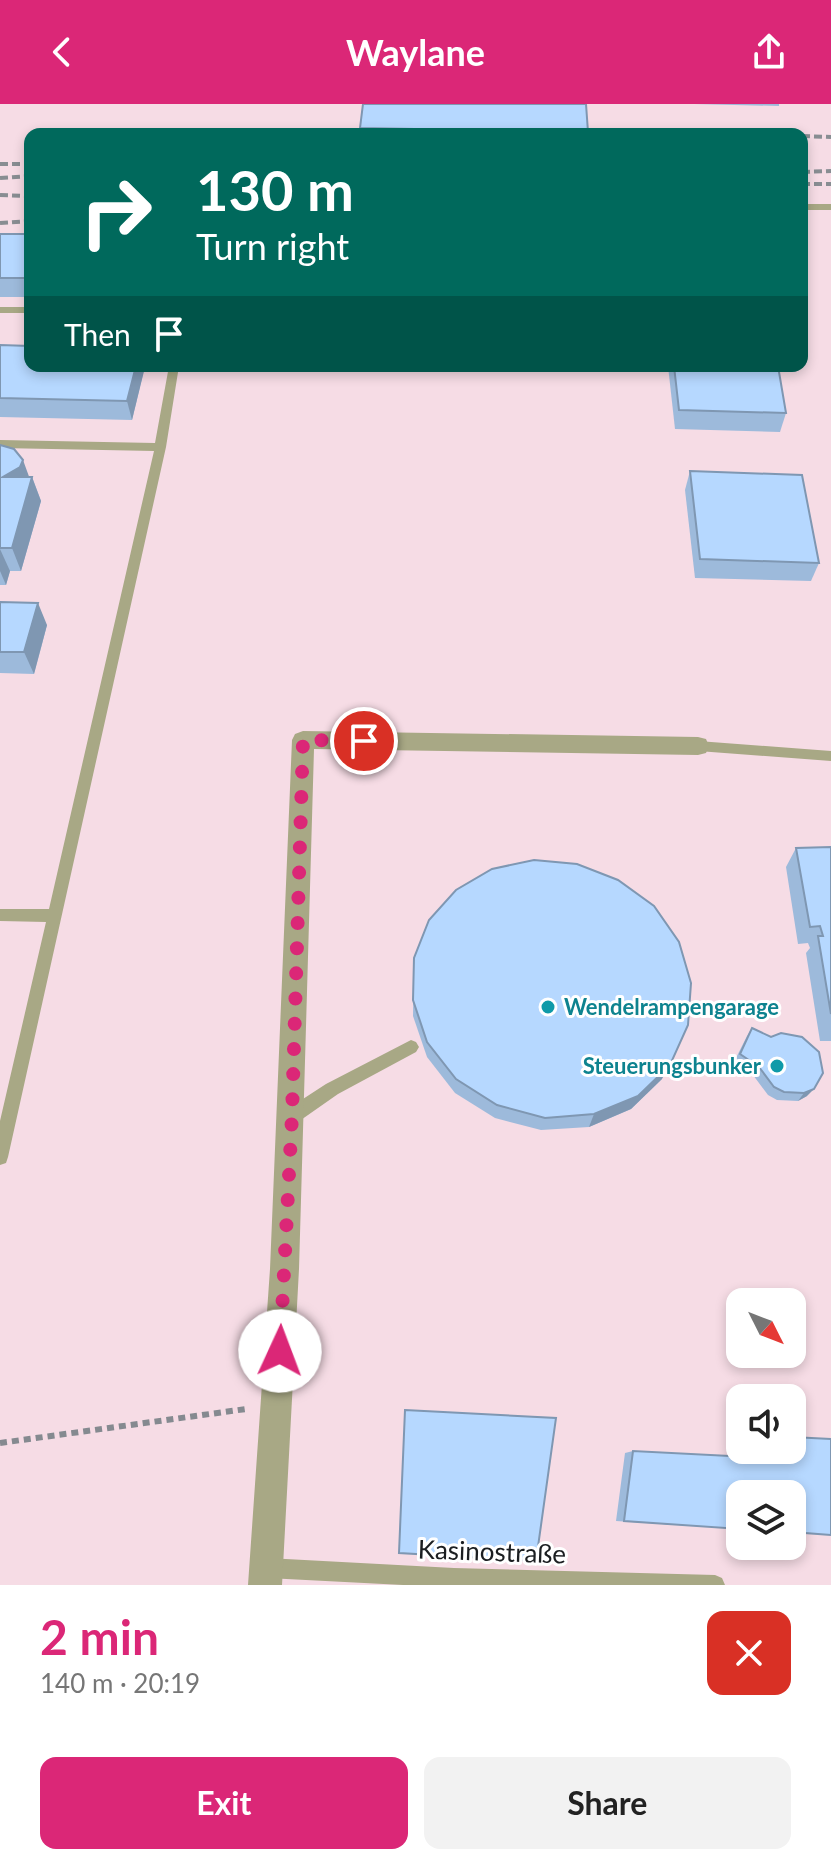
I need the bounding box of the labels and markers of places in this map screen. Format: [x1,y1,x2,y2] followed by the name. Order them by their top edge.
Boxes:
[330,707,398,775] pin
[564,993,779,1020] place label: Wendelrampengarage
[539,998,557,1016] marker: Wendelrampengarage
[583,1052,762,1079] place label: Steuerungsbunker
[768,1057,786,1075] marker: Steuerungsbunker

